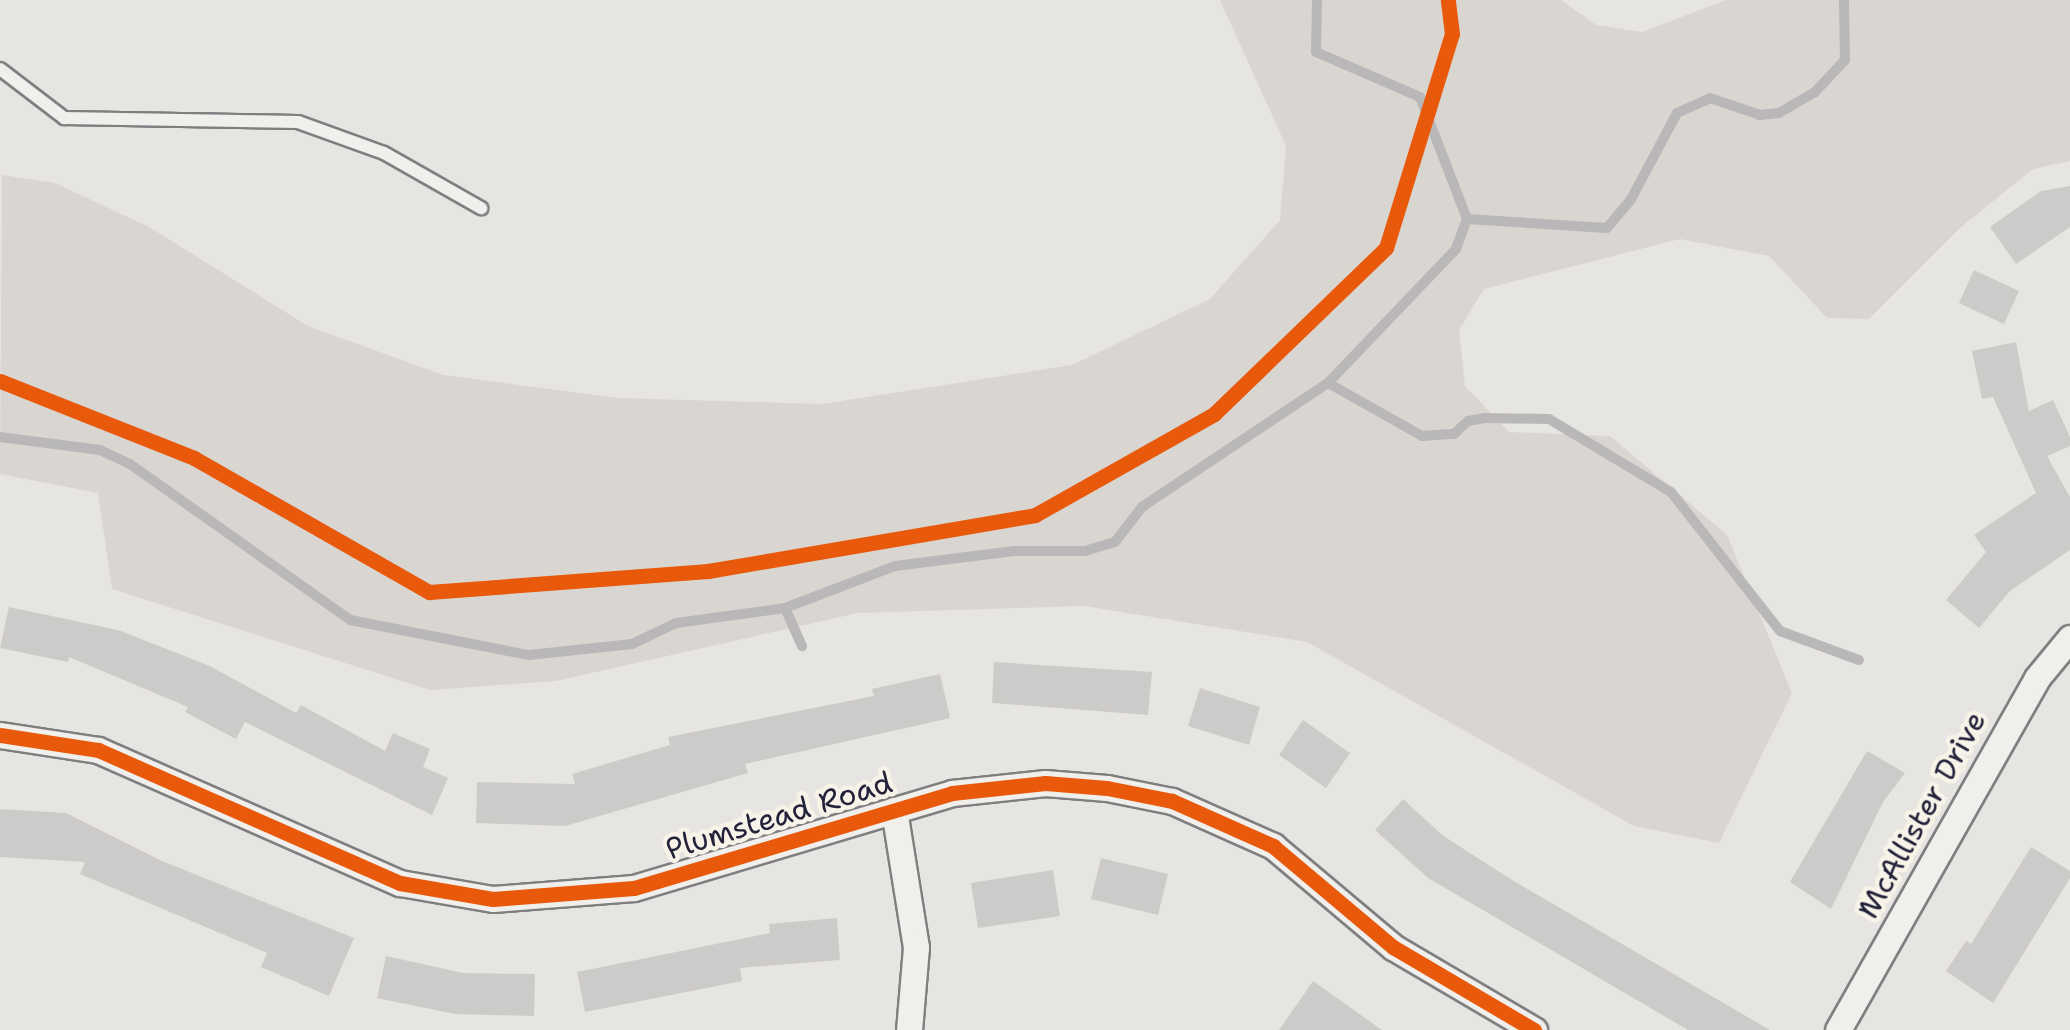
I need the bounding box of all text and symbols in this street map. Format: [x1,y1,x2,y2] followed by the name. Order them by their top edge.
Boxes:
[1850,705,1994,925] street label: McAllister Drive
[661,764,897,868] street label: Plumstead Road

